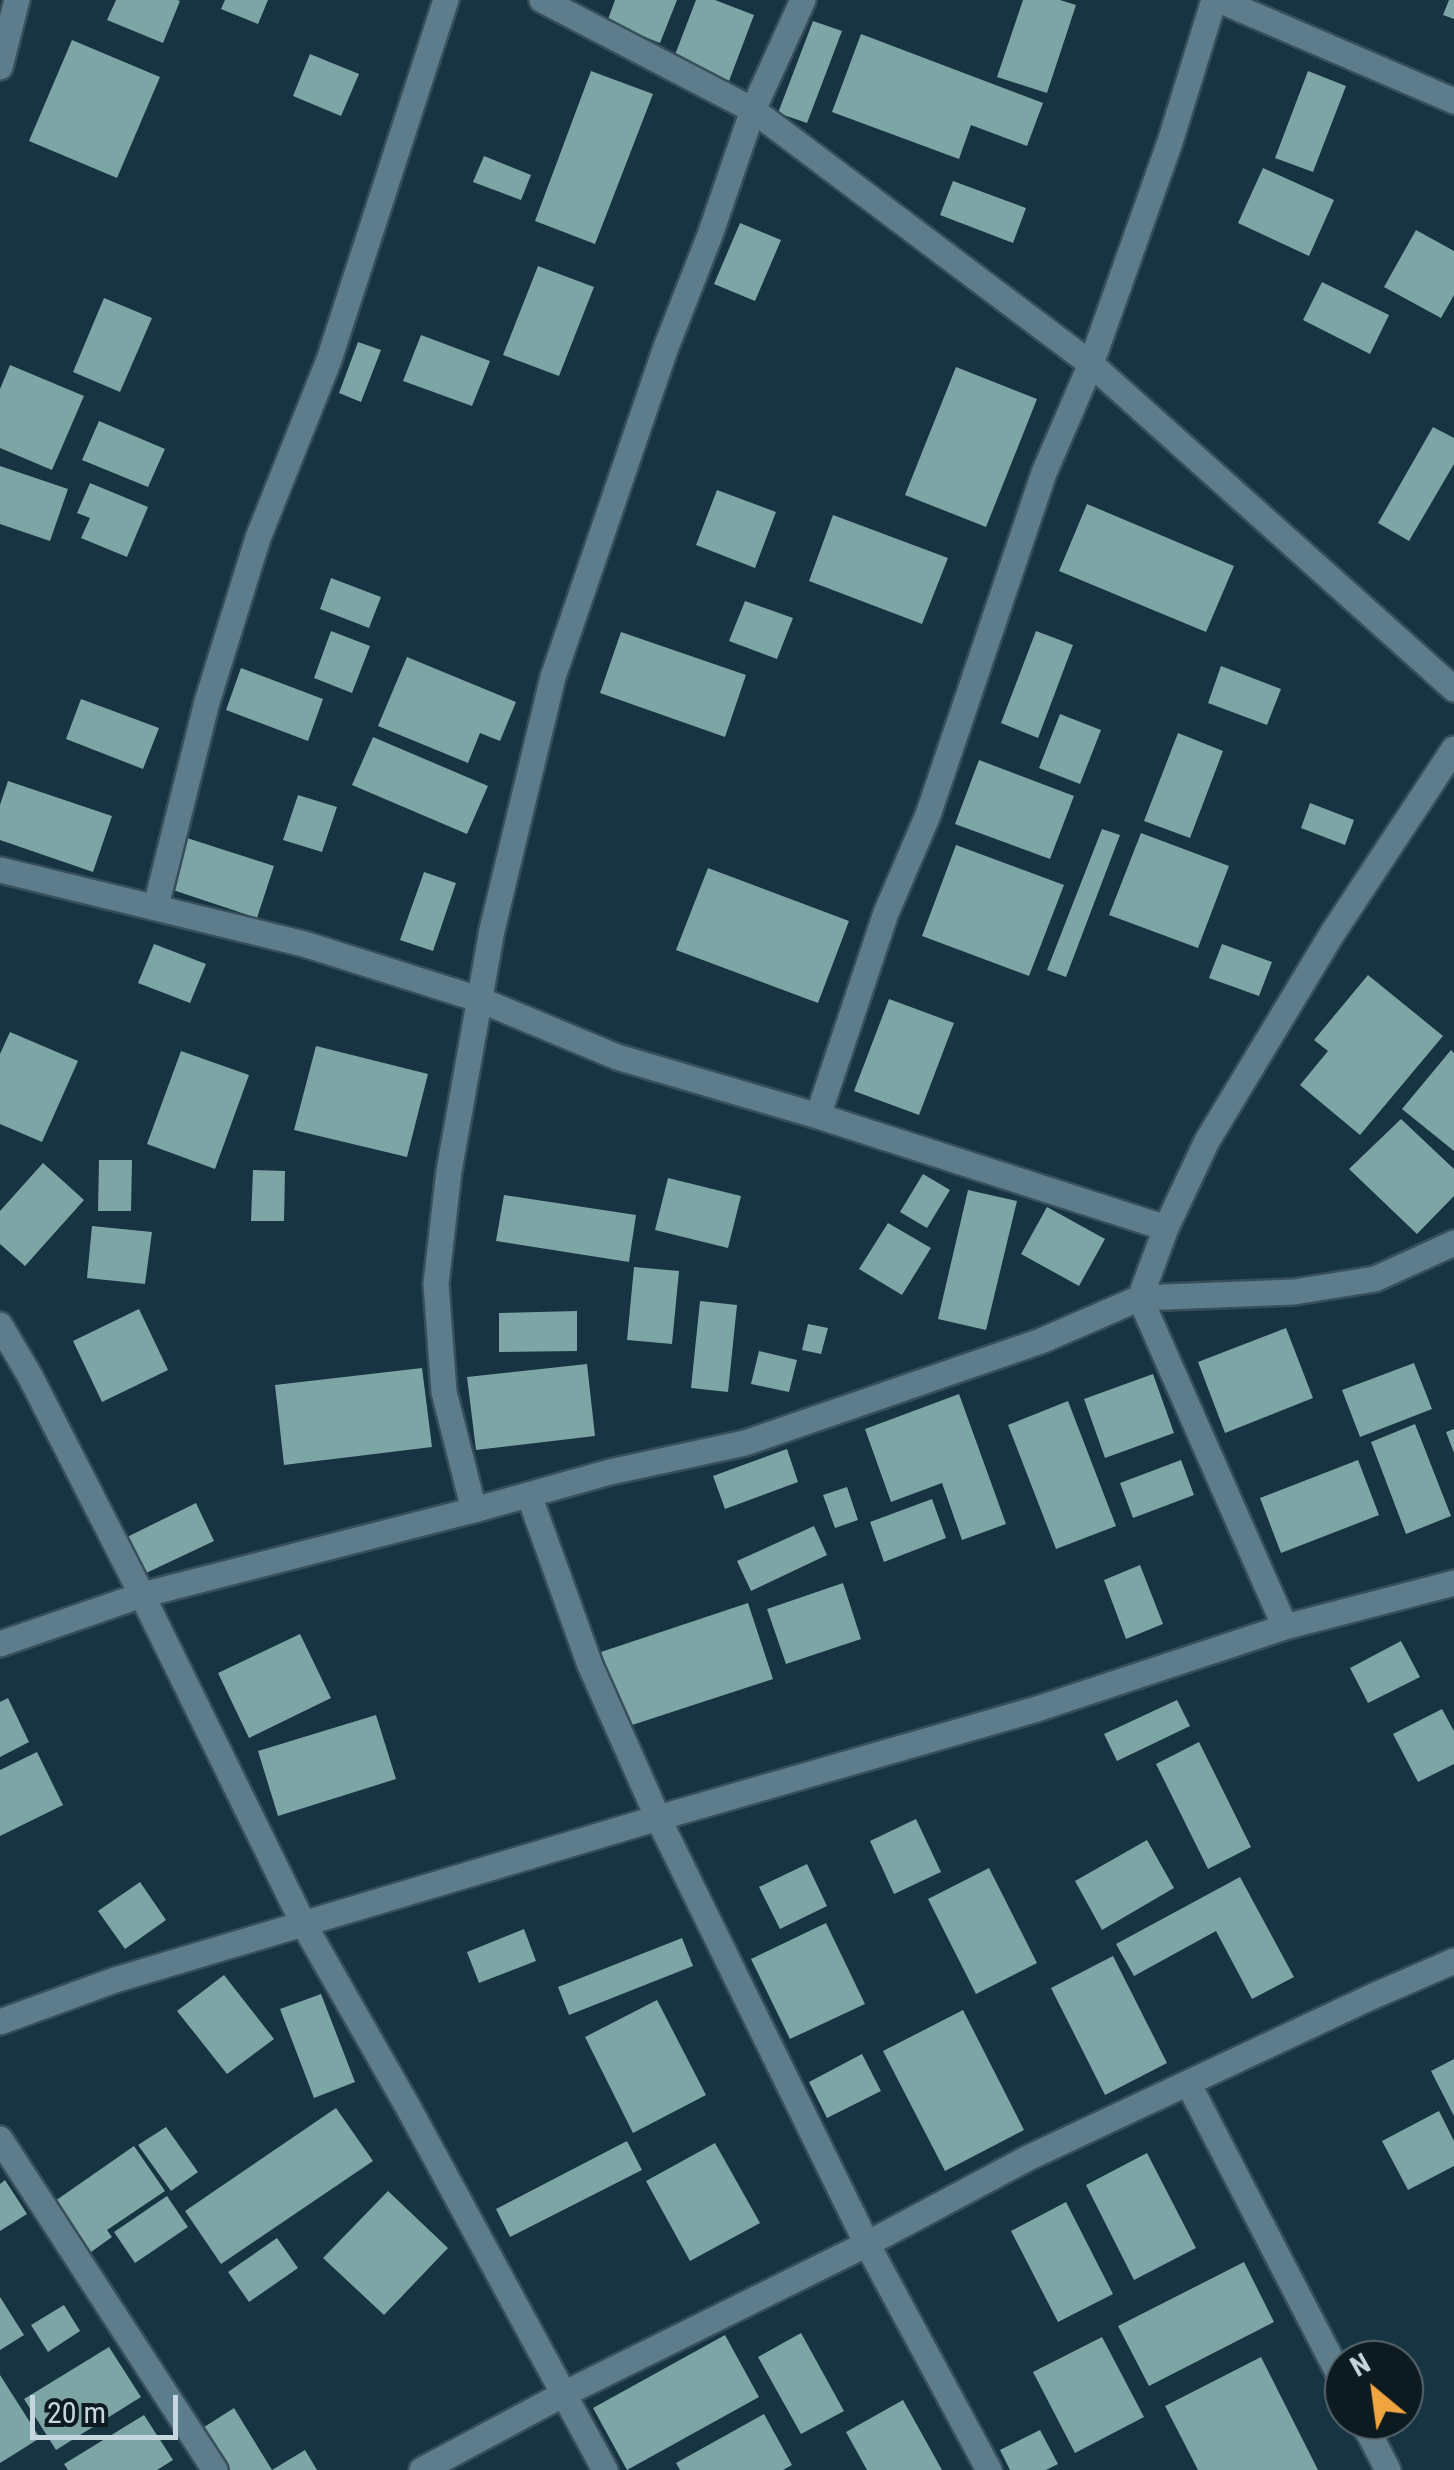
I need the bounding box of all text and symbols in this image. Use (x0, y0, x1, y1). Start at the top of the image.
north arrow (1324, 2340, 1424, 2440)
text: N (1345, 2346, 1376, 2384)
scale bar (35, 2375, 182, 2437)
text: 20 m (47, 2395, 106, 2430)

